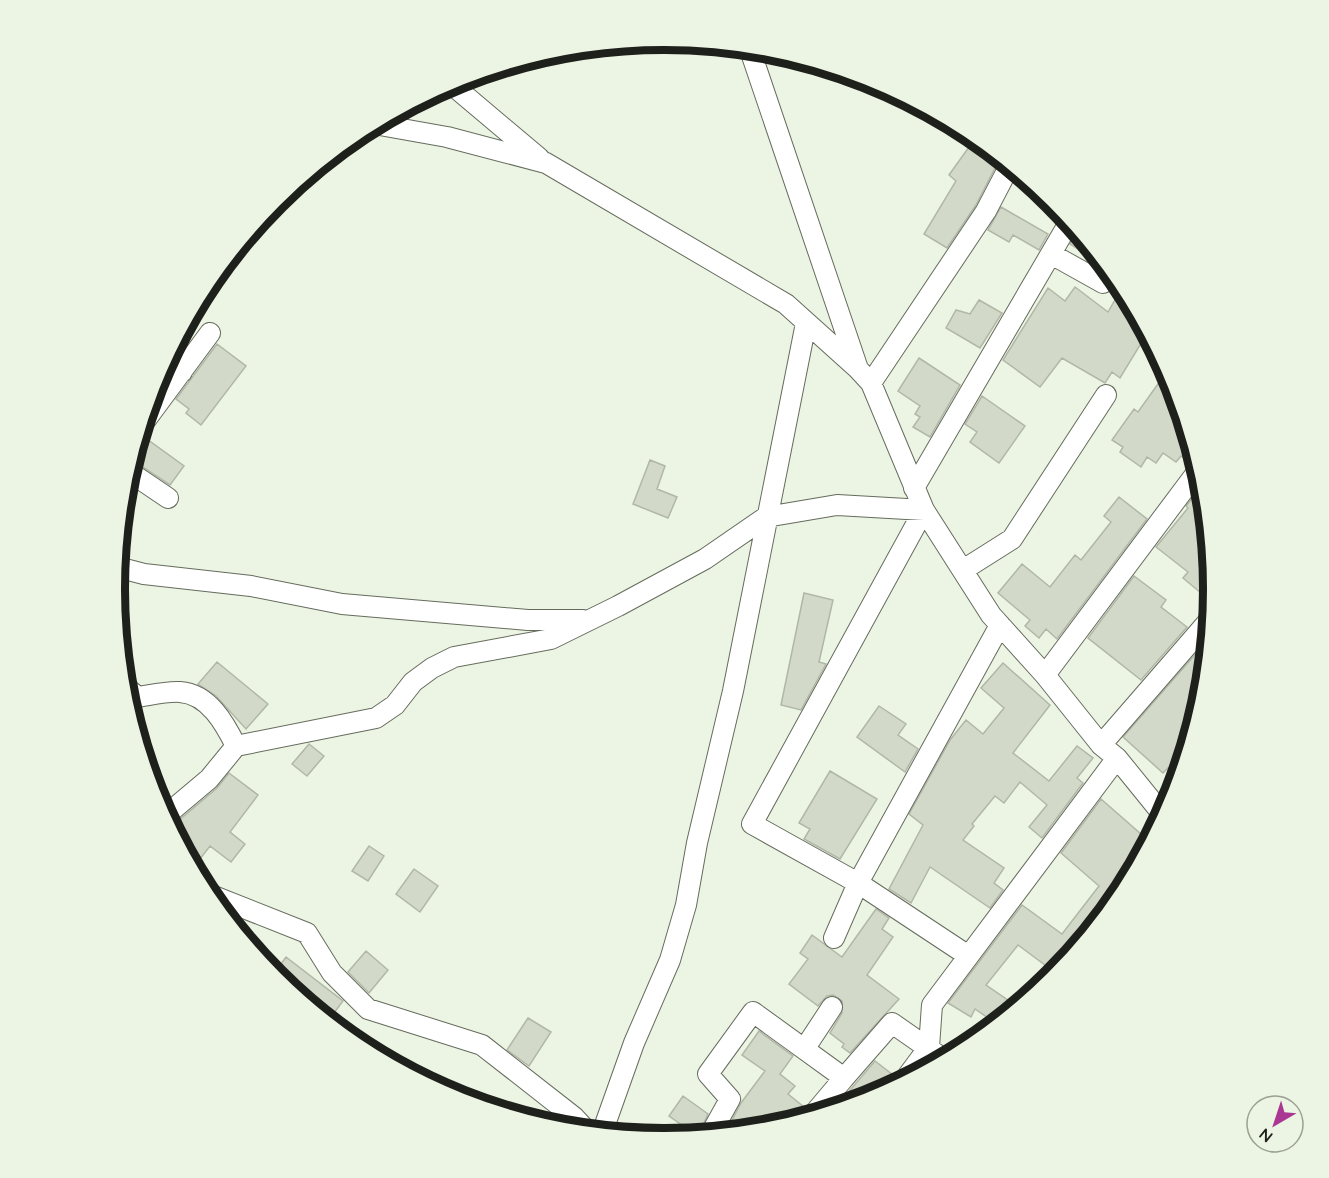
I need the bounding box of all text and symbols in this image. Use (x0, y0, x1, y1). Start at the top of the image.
north arrow (1245, 1094, 1305, 1154)
text: N (1255, 1124, 1276, 1147)

